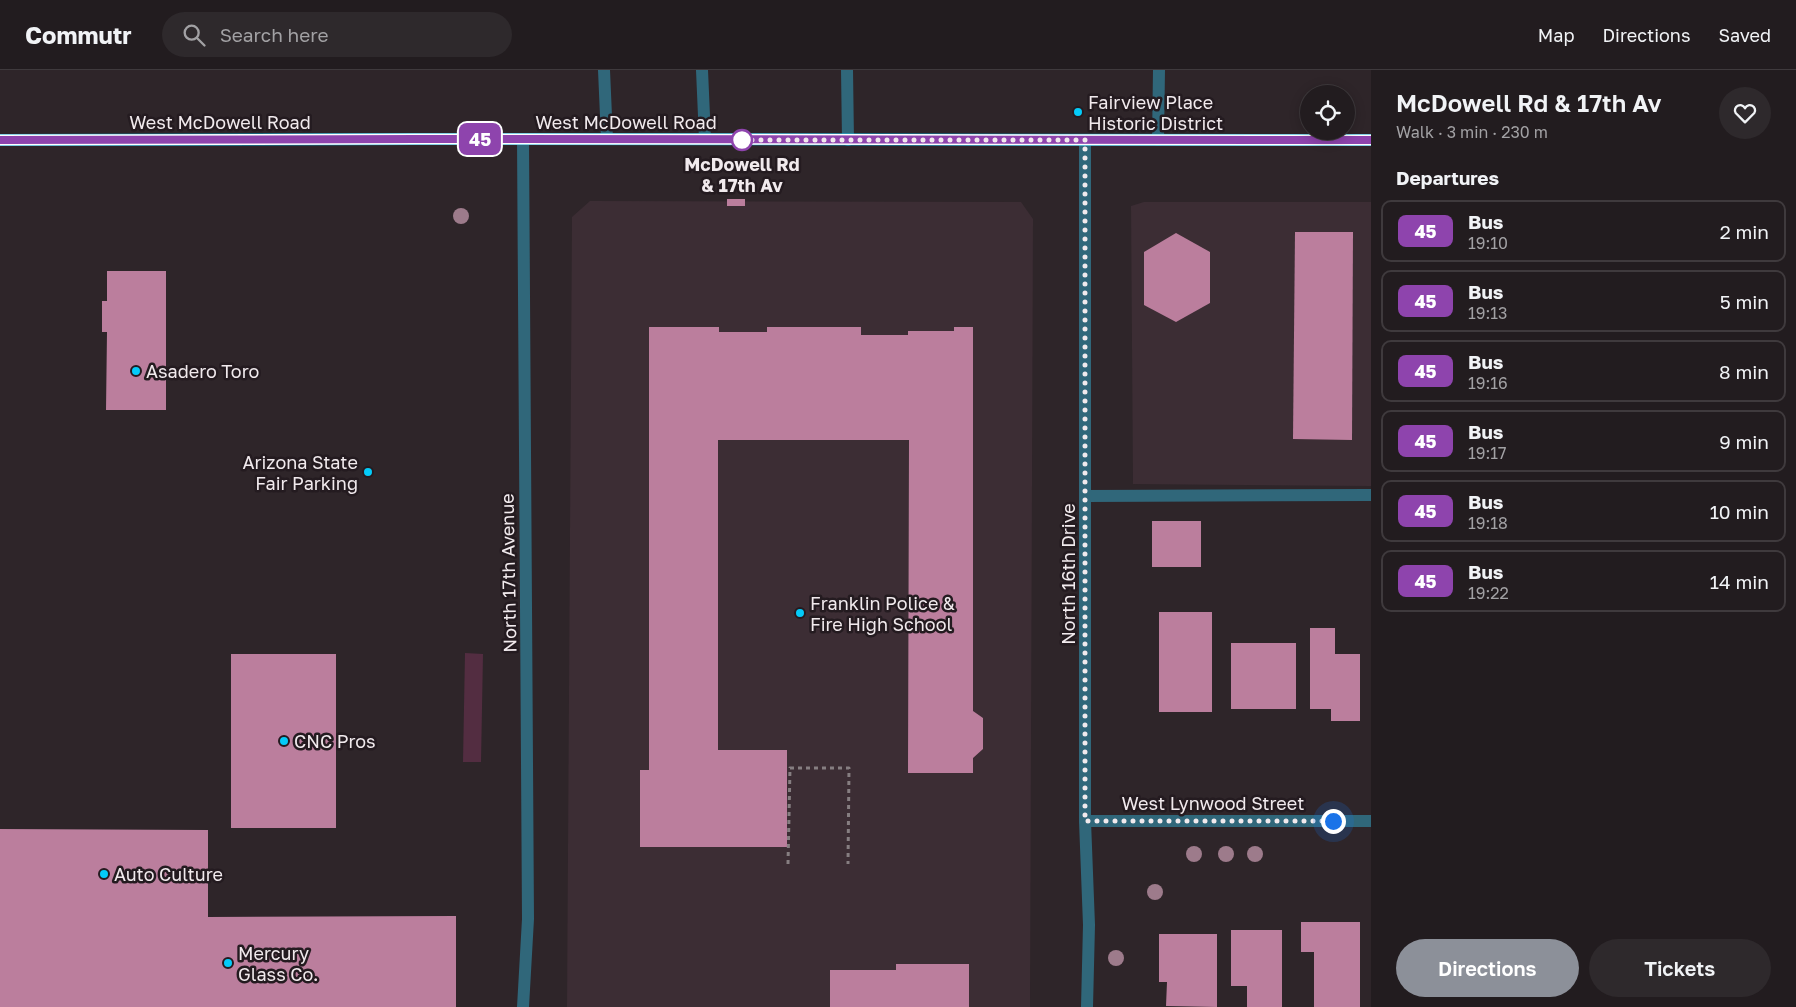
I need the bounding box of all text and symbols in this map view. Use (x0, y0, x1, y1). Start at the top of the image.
search box (162, 12, 512, 57)
text: Commutr (25, 20, 132, 49)
icon: search (180, 21, 208, 49)
text: Search here (220, 23, 329, 46)
text: Map (1538, 24, 1574, 46)
text: Directions (1602, 24, 1690, 46)
text: Saved (1718, 24, 1771, 46)
map controls (1300, 85, 1355, 140)
button: locate (1300, 85, 1355, 140)
button: heart (1719, 87, 1771, 139)
text: McDowell Rd & 17th Av (1396, 88, 1661, 117)
place label: Fairview Place Historic District (1088, 91, 1223, 134)
marker: Fairview Place Historic District (1072, 106, 1084, 118)
street label: West McDowell Road (129, 111, 311, 133)
street label: West McDowell Road (535, 111, 717, 133)
text: Walk · 3 min · 230 m (1396, 122, 1548, 142)
line badge: 45 (458, 123, 502, 155)
text: 45 (469, 128, 491, 150)
marker: McDowell Rd & 17th Av (731, 129, 753, 151)
place label: McDowell Rd & 17th Av (684, 153, 800, 196)
text: Departures (1396, 166, 1499, 189)
text: Bus (1468, 210, 1503, 233)
text: 45 (1414, 220, 1437, 242)
text: 2 min (1720, 220, 1769, 243)
text: 19:10 (1468, 233, 1508, 253)
text: Bus (1468, 280, 1503, 303)
text: 45 (1414, 290, 1437, 312)
text: 5 min (1720, 290, 1769, 313)
text: 19:13 (1468, 303, 1507, 323)
text: Bus (1468, 350, 1503, 373)
place label: Asadero Toro (146, 360, 259, 382)
text: 45 (1414, 360, 1437, 382)
text: 8 min (1719, 360, 1769, 383)
marker: Asadero Toro (130, 365, 142, 377)
text: 19:16 (1468, 373, 1508, 393)
text: Bus (1468, 420, 1503, 443)
text: 45 (1414, 430, 1437, 452)
text: 9 min (1719, 430, 1769, 453)
text: 19:17 (1468, 443, 1506, 463)
place label: Arizona State Fair Parking (242, 451, 358, 494)
marker: Arizona State Fair Parking (362, 466, 374, 478)
text: Bus (1468, 490, 1503, 513)
street label: North 17th Avenue (496, 493, 520, 653)
text: 45 (1414, 500, 1437, 522)
text: 10 min (1710, 500, 1769, 523)
street label: North 16th Drive (1057, 503, 1079, 645)
text: 19:18 (1468, 513, 1508, 533)
text: Bus (1468, 560, 1503, 583)
text: 45 (1414, 570, 1437, 592)
text: 14 min (1710, 570, 1769, 593)
text: 19:22 (1468, 583, 1509, 603)
place label: Franklin Police & Fire High School (810, 592, 955, 635)
marker: Franklin Police & Fire High School (794, 607, 806, 619)
place label: CNC Pros (294, 730, 376, 752)
marker: CNC Pros (278, 735, 290, 747)
street label: West Lynwood Street (1122, 792, 1304, 814)
your location (1321, 809, 1346, 834)
place label: Auto Culture (114, 863, 223, 885)
marker: Auto Culture (98, 868, 110, 880)
button: Directions (1396, 939, 1579, 997)
button: Tickets (1589, 939, 1771, 997)
place label: Mercury Glass Co. (238, 942, 318, 985)
marker: Mercury Glass Co. (222, 957, 234, 969)

